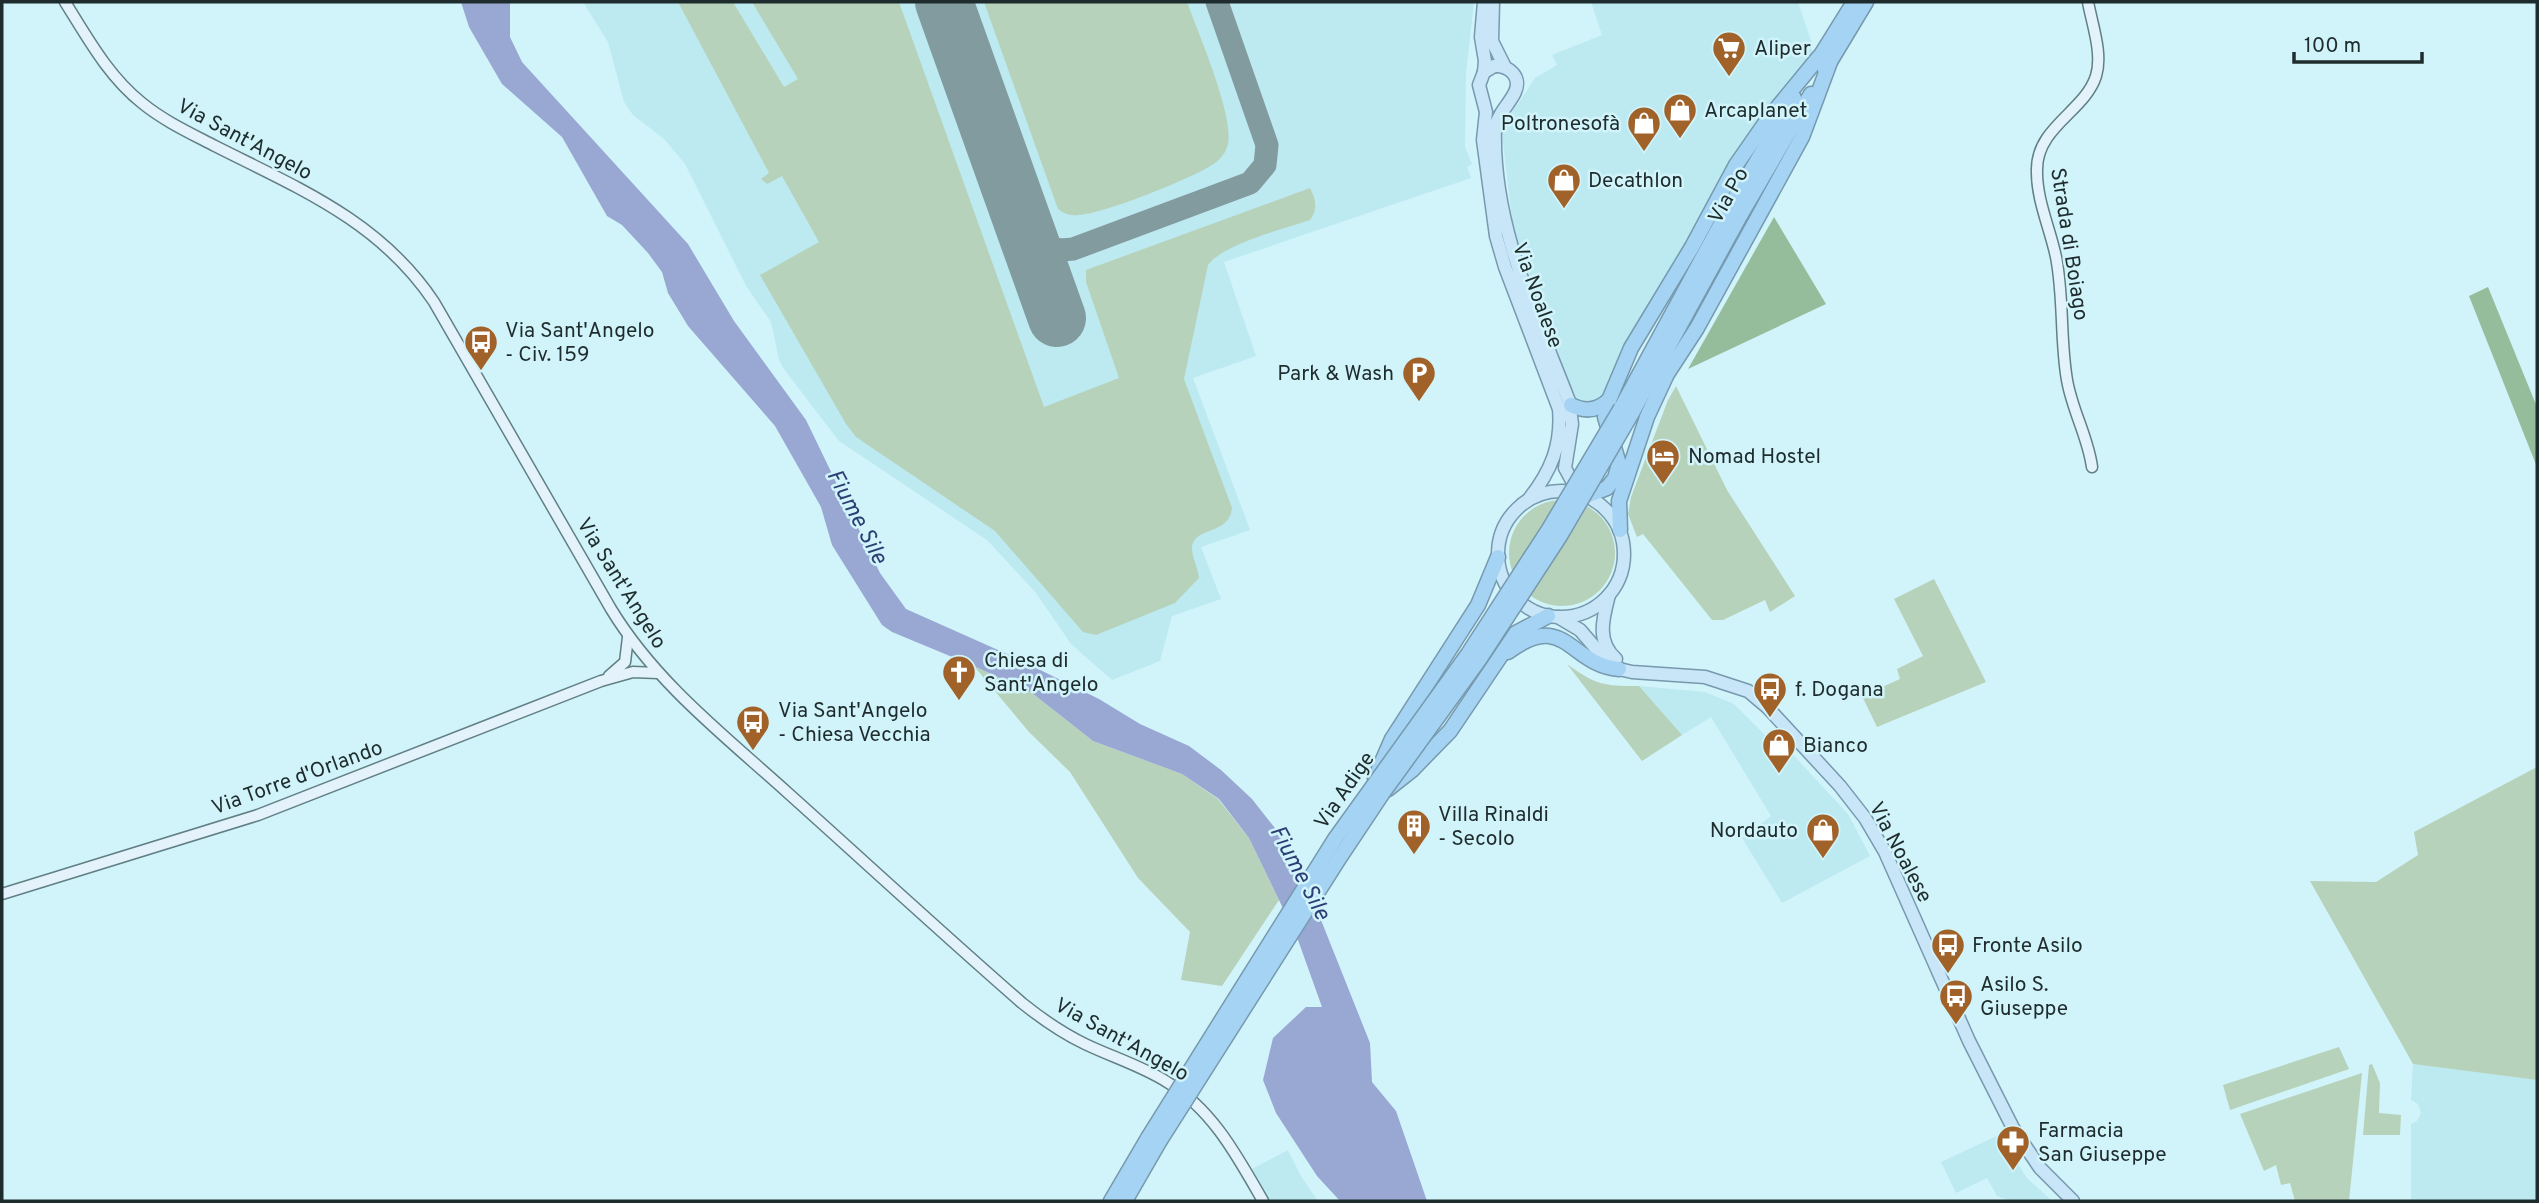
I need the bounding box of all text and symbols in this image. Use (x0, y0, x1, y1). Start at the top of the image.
scale bar (2294, 21, 2422, 65)
supermarket icon: Aliper (1710, 29, 1748, 78)
text: 100 m (2304, 33, 2361, 60)
place label: Aliper (1754, 36, 1811, 63)
shop icon: Arcaplanet (1661, 91, 1699, 140)
street label: Via Sant'Angelo (172, 93, 317, 187)
place label: Arcaplanet (1704, 98, 1807, 125)
shop icon: Poltronesofà (1625, 104, 1663, 153)
place label: Poltronesofà (1501, 111, 1620, 138)
shop icon: Decathlon (1545, 161, 1583, 210)
street label: Via Po (1703, 163, 1756, 229)
street label: Strada di Boiago (2043, 166, 2094, 323)
place label: Decathlon (1588, 168, 1683, 195)
street label: Via Noalese (1505, 239, 1568, 352)
place label: Via Sant'Angelo - Civ. 159 (505, 318, 654, 369)
bus stop icon: Via Sant'Angelo - Civ. 159 (462, 323, 500, 372)
parking icon: Park & Wash (1400, 354, 1438, 403)
place label: Park & Wash (1277, 361, 1394, 388)
hotel icon: Nomad Hostel (1644, 437, 1682, 486)
place label: Nomad Hostel (1688, 444, 1821, 471)
water label: Fiume Sile (819, 465, 893, 571)
street label: Via Sant'Angelo (570, 513, 672, 654)
place label: Chiesa di Sant'Angelo (984, 648, 1098, 699)
church icon: Chiesa di Sant'Angelo (940, 653, 978, 702)
bus stop icon: f. Dogana (1751, 670, 1789, 719)
place label: f. Dogana (1795, 677, 1884, 704)
place label: Via Sant'Angelo - Chiesa Vecchia (778, 698, 931, 749)
bus stop icon: Via Sant'Angelo - Chiesa Vecchia (734, 703, 772, 752)
shop icon: Bianco (1760, 726, 1798, 775)
place label: Bianco (1803, 733, 1868, 760)
street label: Via Torre d'Orlando (208, 735, 387, 822)
street label: Via Adige (1309, 747, 1382, 835)
street label: Via Noalese (1862, 798, 1938, 908)
place label: Villa Rinaldi - Secolo (1438, 802, 1549, 853)
building icon: Villa Rinaldi - Secolo (1395, 807, 1433, 856)
shop icon: Nordauto (1804, 811, 1842, 860)
place label: Nordauto (1710, 818, 1798, 845)
water label: Fiume Sile (1262, 821, 1336, 927)
bus stop icon: Fronte Asilo (1929, 926, 1967, 975)
place label: Fronte Asilo (1972, 933, 2083, 960)
place label: Asilo S. Giuseppe (1980, 972, 2068, 1023)
bus stop icon: Asilo S. Giuseppe (1937, 977, 1975, 1026)
street label: Via Sant'Angelo (1049, 992, 1193, 1088)
place label: Farmacia San Giuseppe (2038, 1118, 2167, 1169)
pharmacy icon: Farmacia San Giuseppe (1994, 1123, 2032, 1172)

